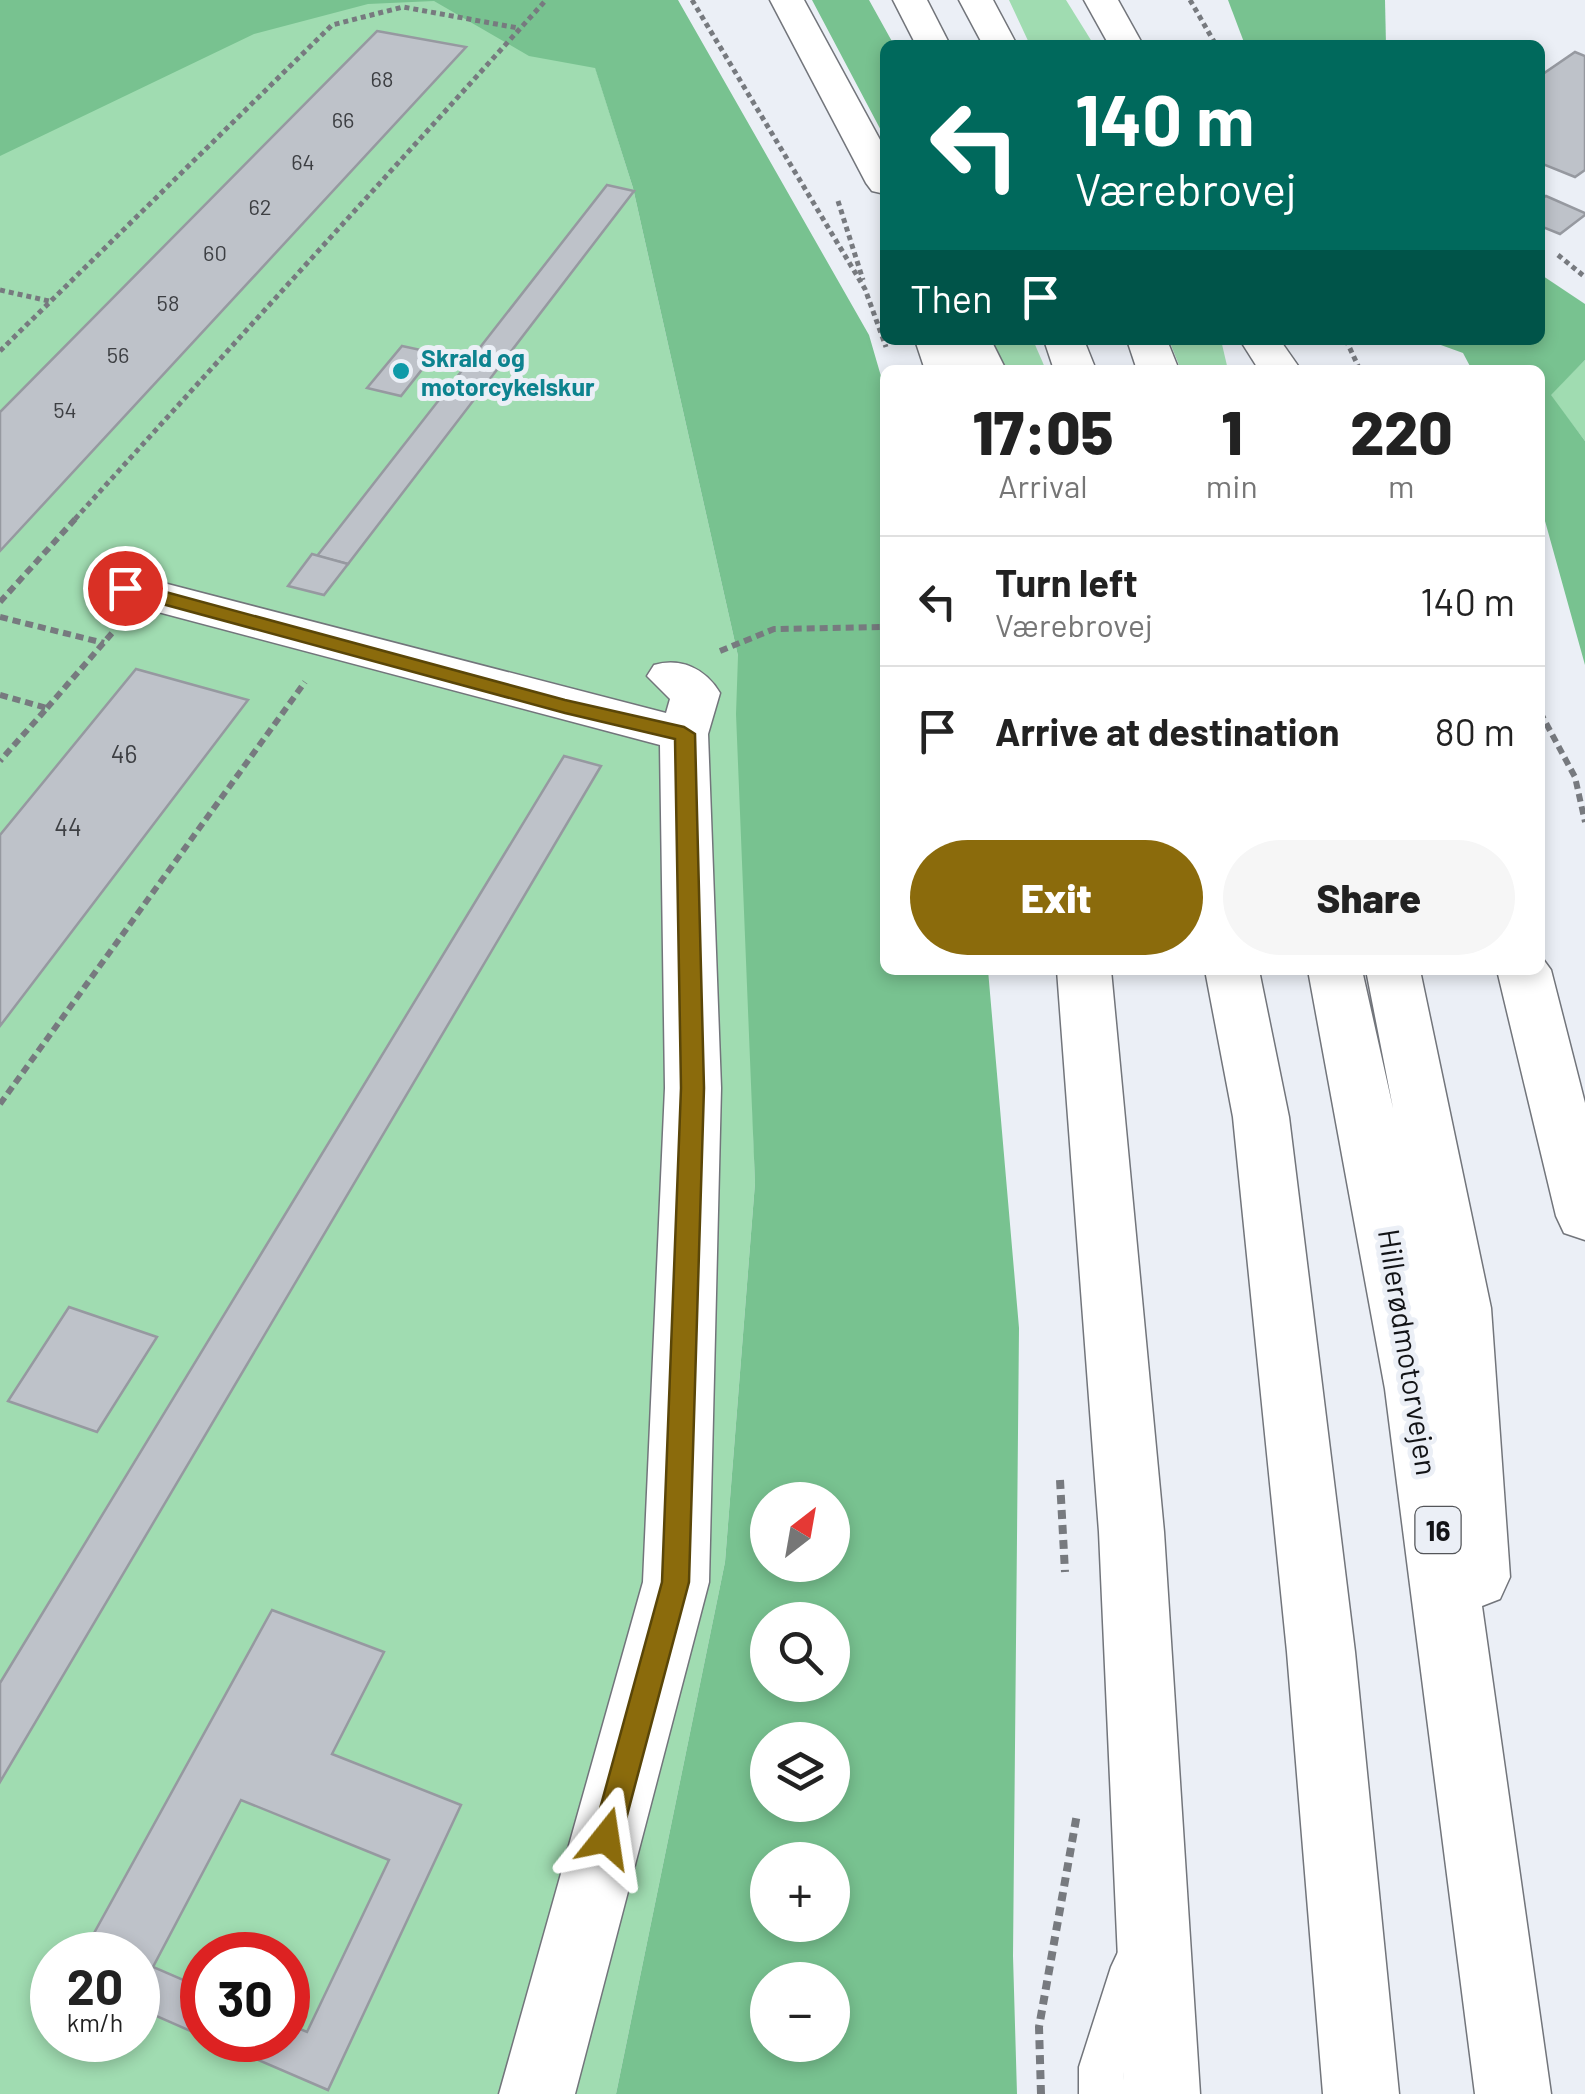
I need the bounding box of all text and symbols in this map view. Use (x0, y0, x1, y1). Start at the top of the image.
house number: 68 (371, 65, 393, 91)
text: 140 m (1075, 76, 1254, 160)
icon: left (910, 80, 1040, 210)
house number: 66 (332, 106, 354, 132)
house number: 64 (291, 148, 315, 174)
text: Værebrovej (1075, 161, 1297, 215)
house number: 62 (248, 193, 272, 219)
house number: 60 (203, 239, 227, 265)
icon: arrive (1013, 270, 1068, 325)
text: Then (910, 275, 993, 321)
house number: 58 (157, 289, 179, 315)
house number: 56 (107, 341, 129, 367)
place label: Skrald og motorcykelskur (421, 342, 595, 401)
marker: Skrald og motorcykelskur (390, 360, 412, 382)
text: 17:05 (972, 395, 1113, 467)
text: 1 (1221, 395, 1242, 467)
text: 220 (1350, 395, 1453, 467)
house number: 54 (53, 396, 77, 422)
text: Arrival (998, 466, 1088, 504)
text: min (1206, 466, 1258, 504)
text: m (1388, 466, 1415, 504)
pin (83, 546, 168, 631)
text: Turn left (995, 559, 1138, 605)
icon: arrive (98, 561, 153, 616)
icon: left (910, 574, 965, 629)
text: 140 m (1420, 578, 1515, 624)
text: Værebrovej (995, 605, 1153, 643)
icon: arrive (910, 704, 965, 759)
text: Arrive at destination (995, 708, 1340, 754)
text: 80 m (1435, 708, 1515, 754)
house number: 46 (111, 738, 137, 768)
house number: 44 (54, 811, 82, 841)
button: Exit (910, 840, 1203, 955)
button: Share (1223, 840, 1515, 955)
street label: Hillerødmotorvejen (1372, 1226, 1446, 1478)
north arrow (750, 1482, 850, 1582)
map controls (750, 1482, 850, 2062)
road number: 16 (1416, 1507, 1460, 1553)
button: search (750, 1602, 850, 1702)
button: layers (750, 1722, 850, 1822)
position arrow (554, 1786, 658, 1890)
button: + (750, 1842, 850, 1942)
speed limit sign: 30 (180, 1932, 310, 2062)
text: 20 (67, 1955, 123, 2015)
button: − (750, 1962, 850, 2062)
text: km/h (67, 2007, 123, 2037)

